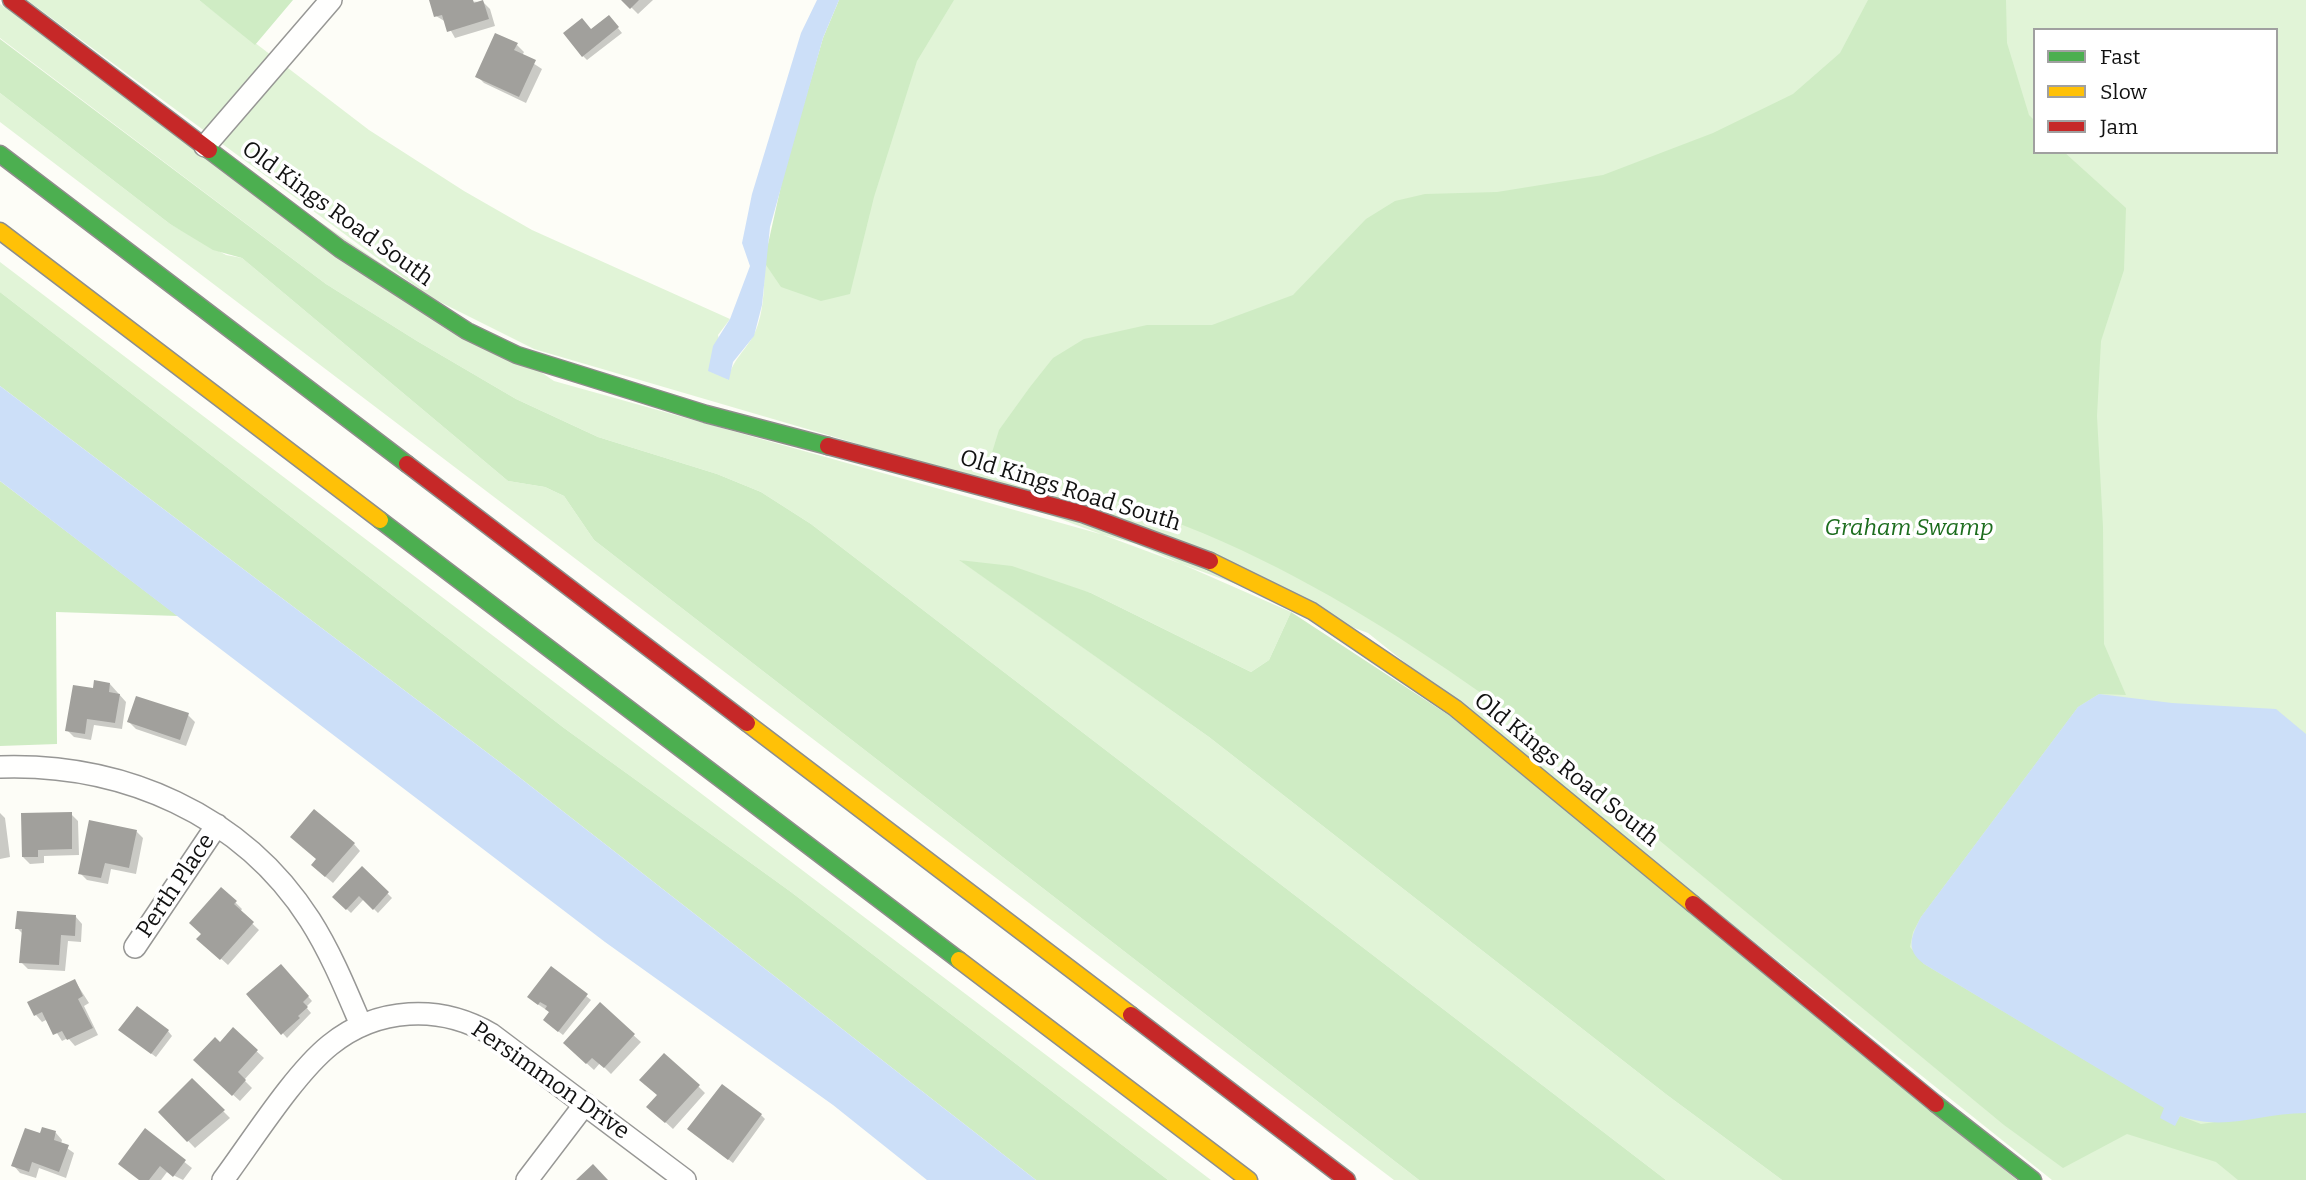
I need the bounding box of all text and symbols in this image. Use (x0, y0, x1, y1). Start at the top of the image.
legend (2033, 28, 2278, 154)
text: Fast (2100, 44, 2140, 70)
text: Slow (2100, 79, 2147, 105)
text: Jam (2100, 114, 2138, 140)
street label: Old Kings Road South (236, 135, 438, 293)
street label: Old Kings Road South (956, 444, 1184, 538)
park label: Graham Swamp (1825, 515, 1993, 543)
street label: Old Kings Road South (1468, 687, 1664, 853)
street label: Perth Place (131, 829, 221, 943)
street label: Persimmon Drive (466, 1016, 634, 1146)

